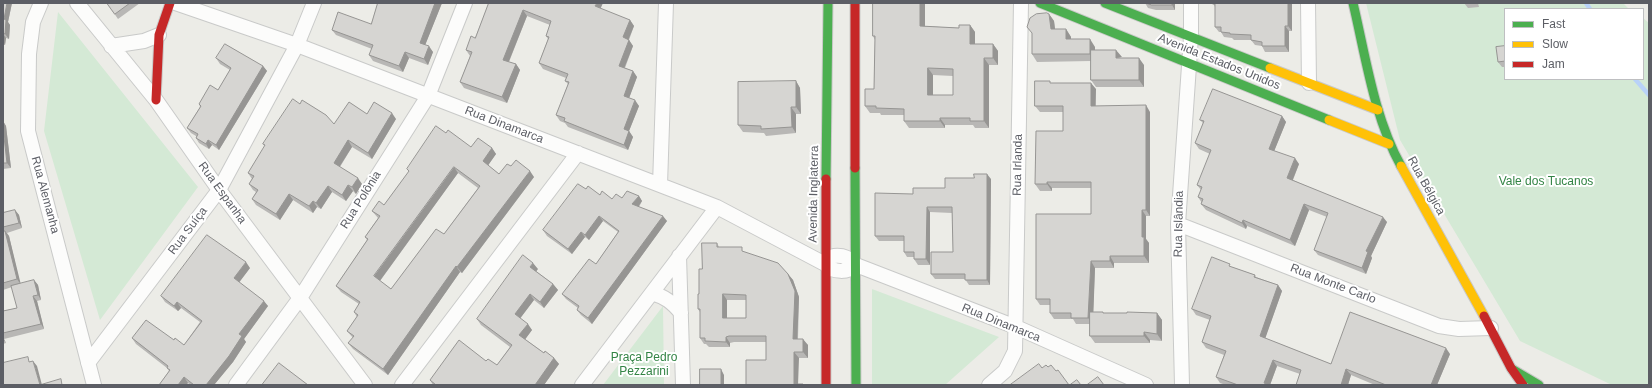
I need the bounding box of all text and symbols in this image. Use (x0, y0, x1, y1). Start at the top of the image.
legend (1504, 8, 1644, 80)
text: Fast (1542, 17, 1565, 31)
street label: Avenida Estados Unidos (1156, 31, 1282, 93)
text: Slow (1542, 37, 1568, 51)
text: Jam (1542, 57, 1565, 71)
street label: Rua Dinamarca (463, 103, 545, 147)
street label: Rua Irlanda (1010, 134, 1026, 196)
street label: Avenida Inglaterra (806, 145, 822, 243)
street label: Rua Bélgica (1404, 154, 1448, 218)
street label: Rua Alemanha (28, 155, 62, 235)
street label: Rua Espanha (195, 159, 249, 227)
street label: Rua Polônia (338, 168, 384, 232)
park label: Vale dos Tucanos (1499, 175, 1593, 189)
street label: Rua Islândia (1171, 191, 1187, 257)
street label: Rua Suíça (165, 204, 211, 258)
street label: Rua Monte Carlo (1288, 261, 1378, 307)
street label: Rua Dinamarca (960, 301, 1042, 345)
park label: Praça Pedro Pezzarini (611, 351, 677, 379)

